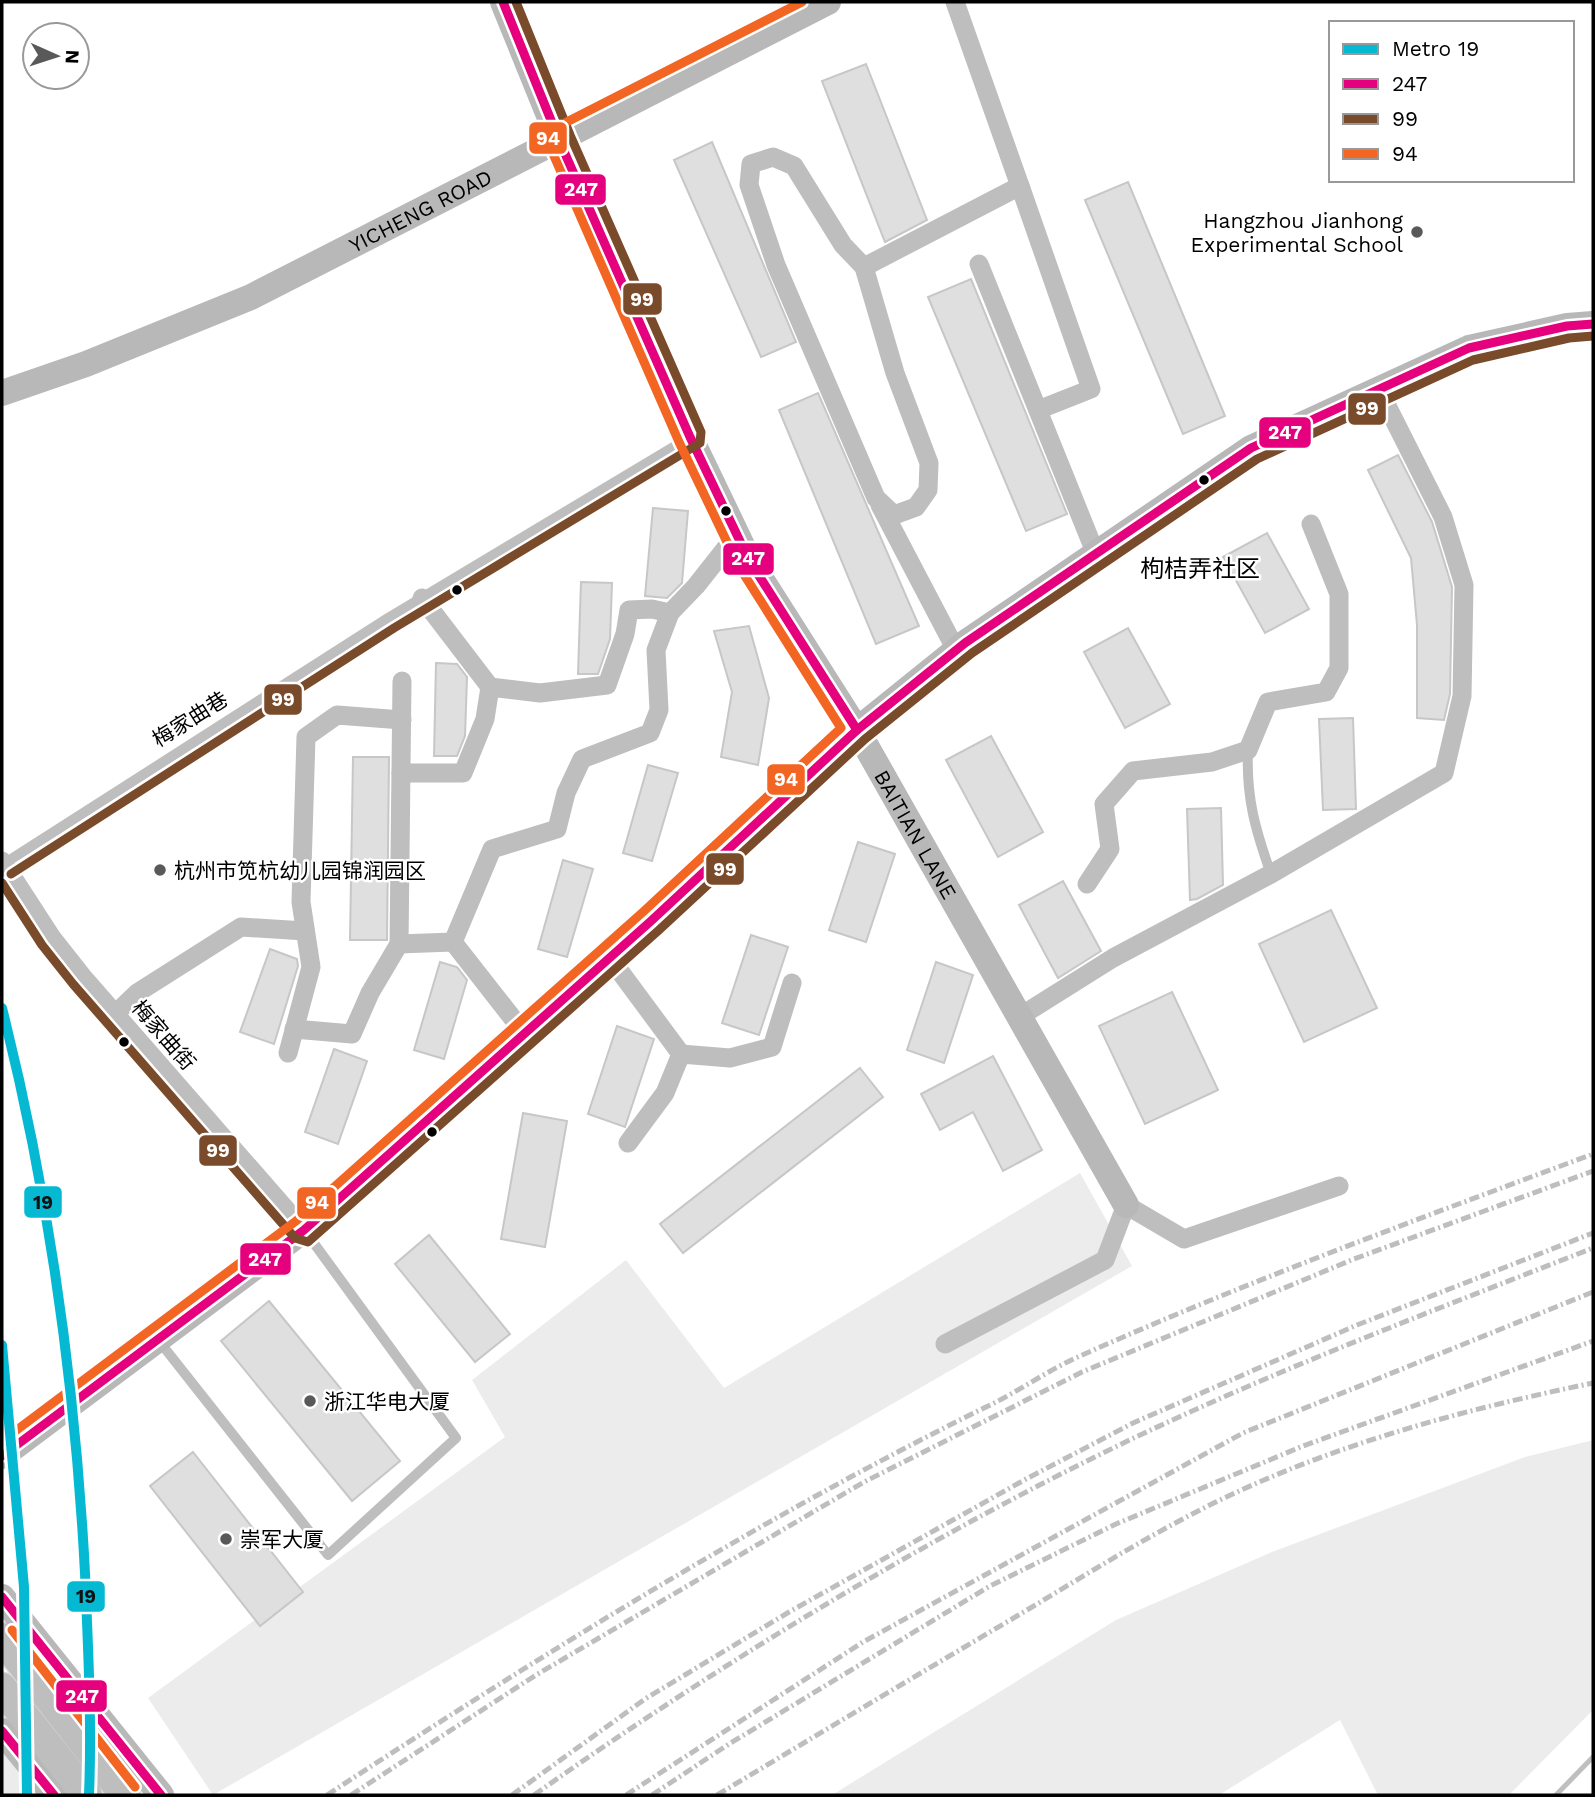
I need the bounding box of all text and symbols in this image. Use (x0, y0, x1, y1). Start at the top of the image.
north arrow (21, 21, 91, 91)
legend (1329, 21, 1574, 182)
text: Metro 19 (1392, 36, 1479, 61)
text: N (61, 49, 84, 65)
text: 247 (1392, 71, 1427, 96)
text: 99 (1392, 106, 1418, 131)
line badge: 94 (528, 121, 568, 155)
text: 94 (536, 127, 560, 150)
text: 94 (1392, 141, 1418, 166)
street label: YICHENG ROAD (345, 164, 496, 257)
line badge: 247 (554, 173, 607, 206)
text: 247 (564, 178, 598, 201)
place label: Hangzhou Jianhong Experimental School (1191, 208, 1404, 257)
marker: Hangzhou Jianhong Experimental School (1409, 224, 1425, 240)
line badge: 99 (622, 282, 663, 316)
text: 99 (630, 288, 654, 311)
line badge: 99 (1347, 392, 1387, 426)
text: 99 (1355, 397, 1379, 420)
line badge: 247 (1258, 416, 1312, 449)
text: 247 (1268, 421, 1302, 444)
unlabelled marker (1197, 473, 1211, 487)
unlabelled marker (719, 504, 733, 518)
line badge: 247 (722, 542, 775, 576)
text: 247 (731, 547, 765, 570)
district label: 枸桔弄社区 (1140, 555, 1260, 583)
unlabelled marker (450, 583, 464, 597)
line badge: 99 (263, 683, 303, 716)
street label: 梅家曲巷 (148, 686, 232, 752)
text: 99 (271, 688, 295, 711)
line badge: 94 (766, 763, 806, 796)
street label: BAITIAN LANE (870, 765, 962, 903)
text: 94 (774, 768, 798, 791)
line badge: 99 (705, 852, 745, 886)
place label: 杭州市笕杭幼儿园锦润园区 (174, 858, 426, 883)
text: 99 (713, 858, 737, 881)
marker: 杭州市笕杭幼儿园锦润园区 (152, 862, 168, 878)
street label: 梅家曲街 (127, 995, 201, 1075)
unlabelled marker (117, 1035, 131, 1049)
unlabelled marker (425, 1125, 439, 1139)
line badge: 99 (198, 1134, 238, 1167)
text: 99 (206, 1139, 230, 1162)
line badge: 19 (23, 1185, 63, 1219)
line badge: 94 (296, 1186, 337, 1220)
text: 19 (33, 1191, 53, 1214)
text: 94 (305, 1191, 329, 1214)
line badge: 247 (239, 1242, 292, 1276)
text: 247 (248, 1248, 282, 1271)
place label: 浙江华电大厦 (324, 1389, 450, 1414)
marker: 浙江华电大厦 (302, 1393, 318, 1409)
place label: 崇军大厦 (240, 1527, 324, 1552)
marker: 崇军大厦 (218, 1531, 234, 1547)
line badge: 19 (66, 1580, 106, 1613)
text: 19 (76, 1585, 96, 1608)
line badge: 247 (55, 1679, 108, 1713)
text: 247 (65, 1685, 99, 1708)

